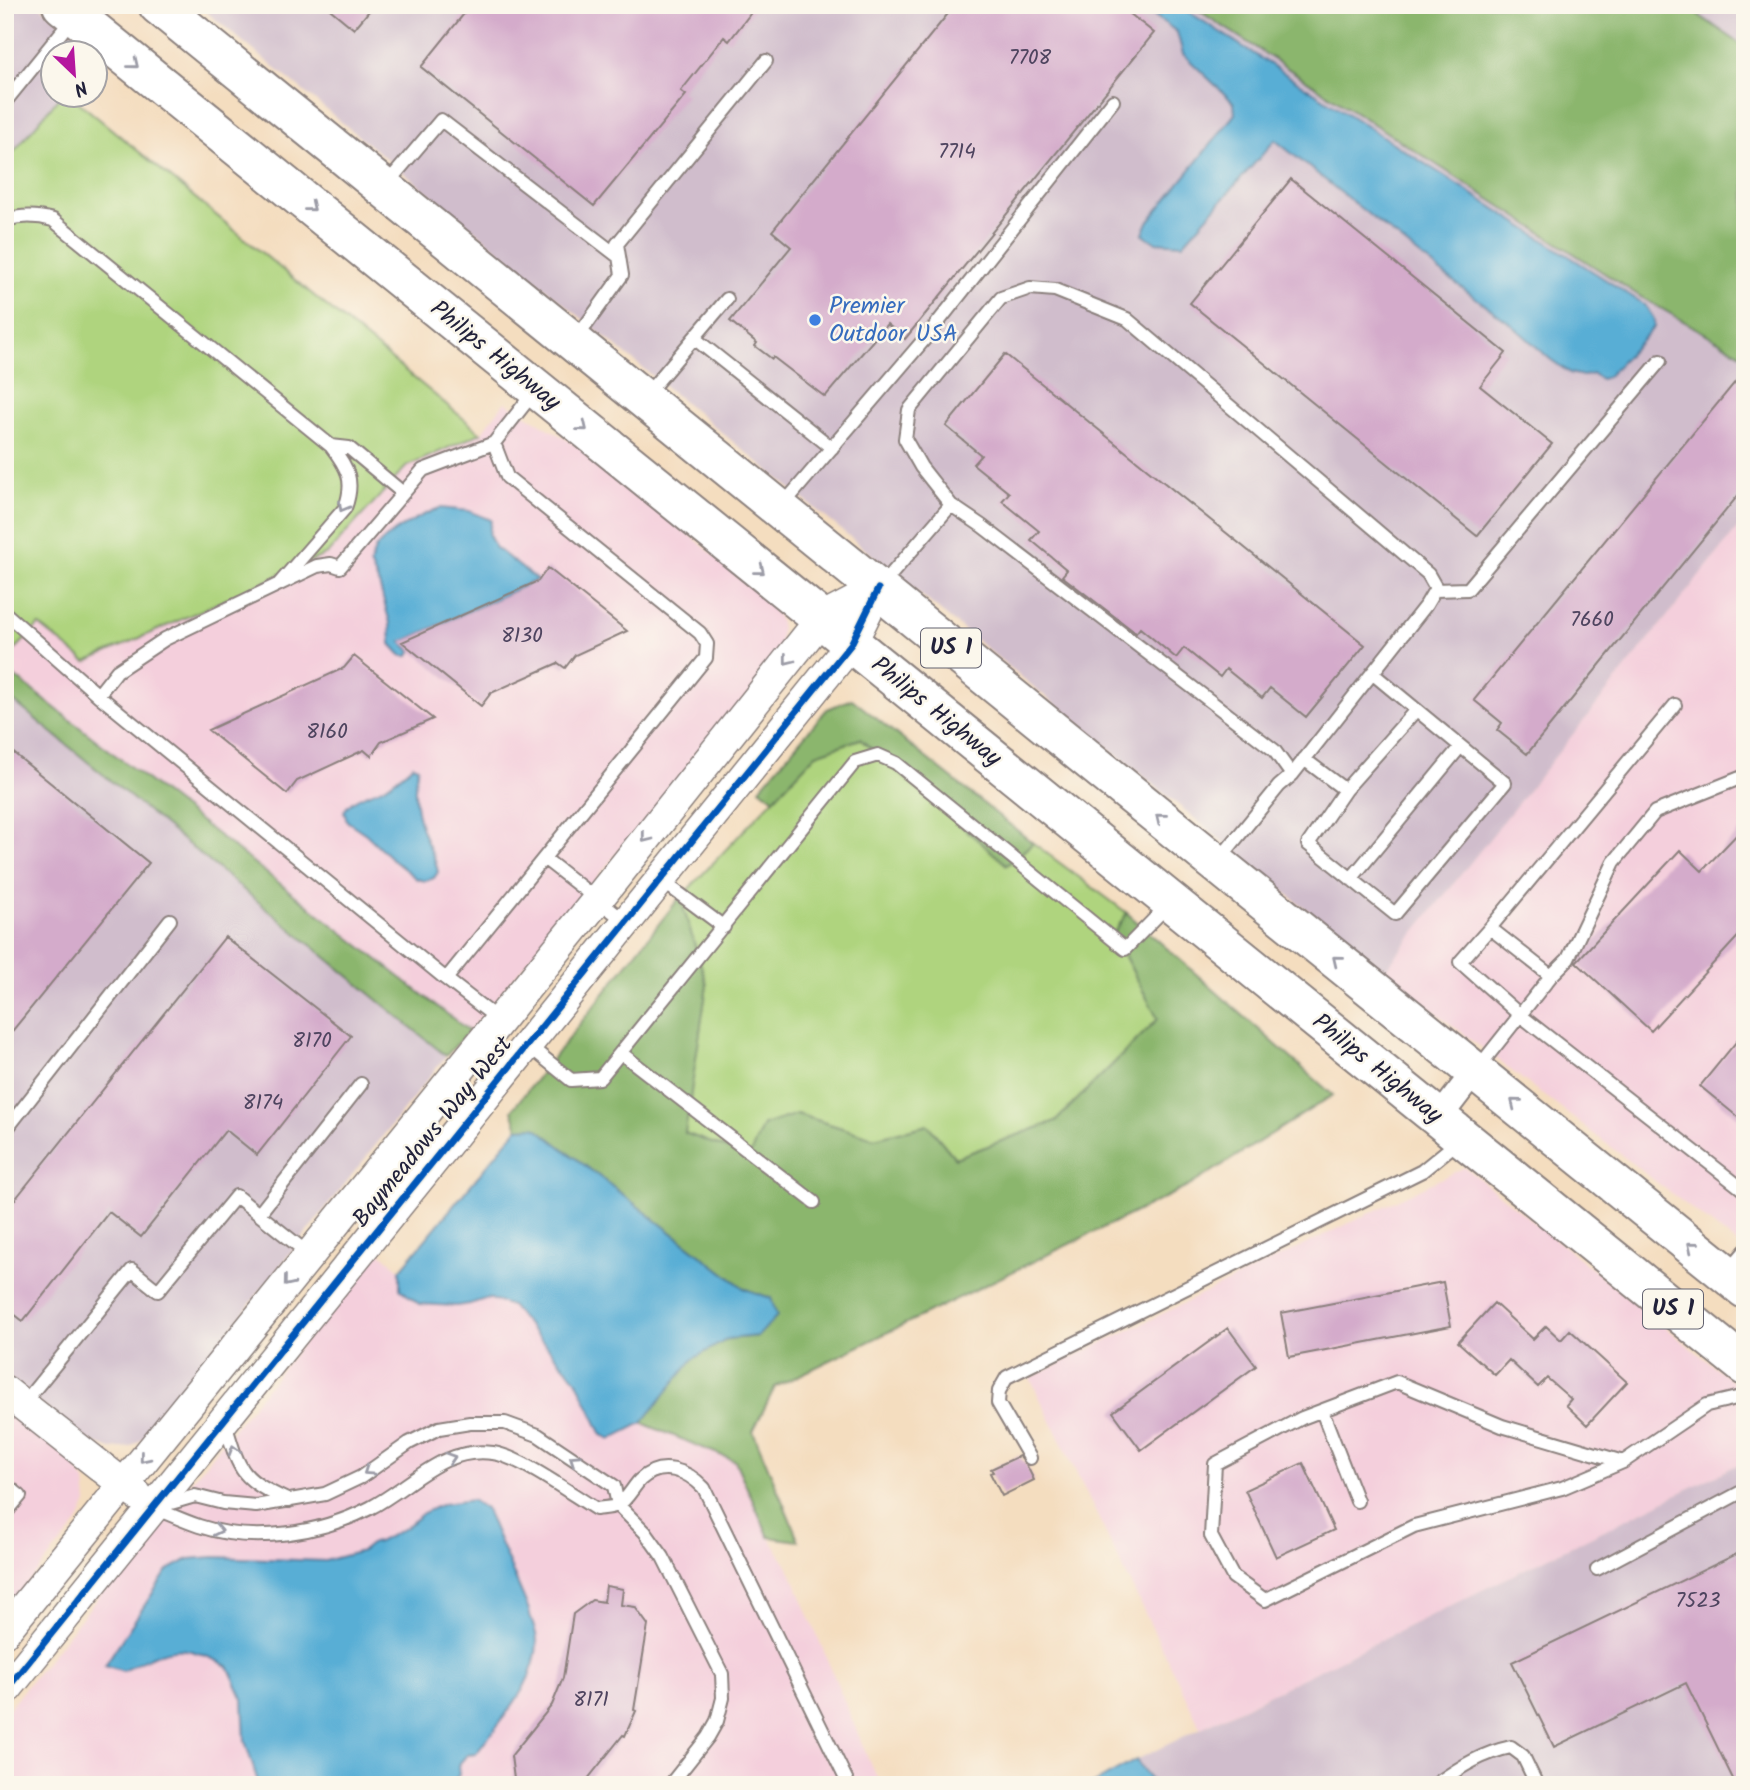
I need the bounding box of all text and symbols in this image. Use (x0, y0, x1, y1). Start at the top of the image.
north arrow (38, 38, 108, 108)
house number: 7708 (1009, 42, 1052, 75)
one-way arrow (127, 55, 139, 68)
text: N (69, 71, 92, 104)
house number: 7714 (938, 136, 976, 169)
one-way arrow (303, 199, 315, 212)
place label: Premier Outdoor USA (829, 287, 958, 354)
street label: Philips Highway (421, 291, 570, 422)
marker: Premier Outdoor USA (807, 312, 823, 328)
one-way arrow (576, 418, 588, 431)
one-way arrow (338, 499, 351, 512)
one-way arrow (753, 561, 765, 574)
house number: 7660 (1570, 604, 1614, 637)
house number: 8130 (501, 620, 543, 653)
road number: US 1 (921, 628, 981, 668)
street label: Philips Highway (862, 647, 1011, 778)
one-way arrow (784, 651, 796, 664)
house number: 8160 (306, 716, 348, 749)
one-way arrow (1155, 813, 1167, 826)
one-way arrow (642, 830, 655, 842)
one-way arrow (1333, 956, 1345, 969)
street label: Philips Highway (1303, 1004, 1452, 1135)
house number: 8170 (292, 1025, 332, 1058)
street label: Baymeadows Way West (343, 1027, 523, 1237)
house number: 8174 (243, 1087, 283, 1120)
one-way arrow (1510, 1098, 1522, 1111)
one-way arrow (1687, 1241, 1699, 1254)
one-way arrow (284, 1273, 296, 1286)
road number: US 1 (1643, 1290, 1703, 1328)
one-way arrow (227, 1444, 242, 1456)
one-way arrow (140, 1451, 153, 1463)
one-way arrow (445, 1452, 457, 1467)
one-way arrow (568, 1454, 581, 1467)
one-way arrow (363, 1463, 376, 1476)
one-way arrow (212, 1522, 224, 1537)
house number: 7523 (1675, 1585, 1721, 1618)
house number: 8171 (573, 1684, 609, 1717)

